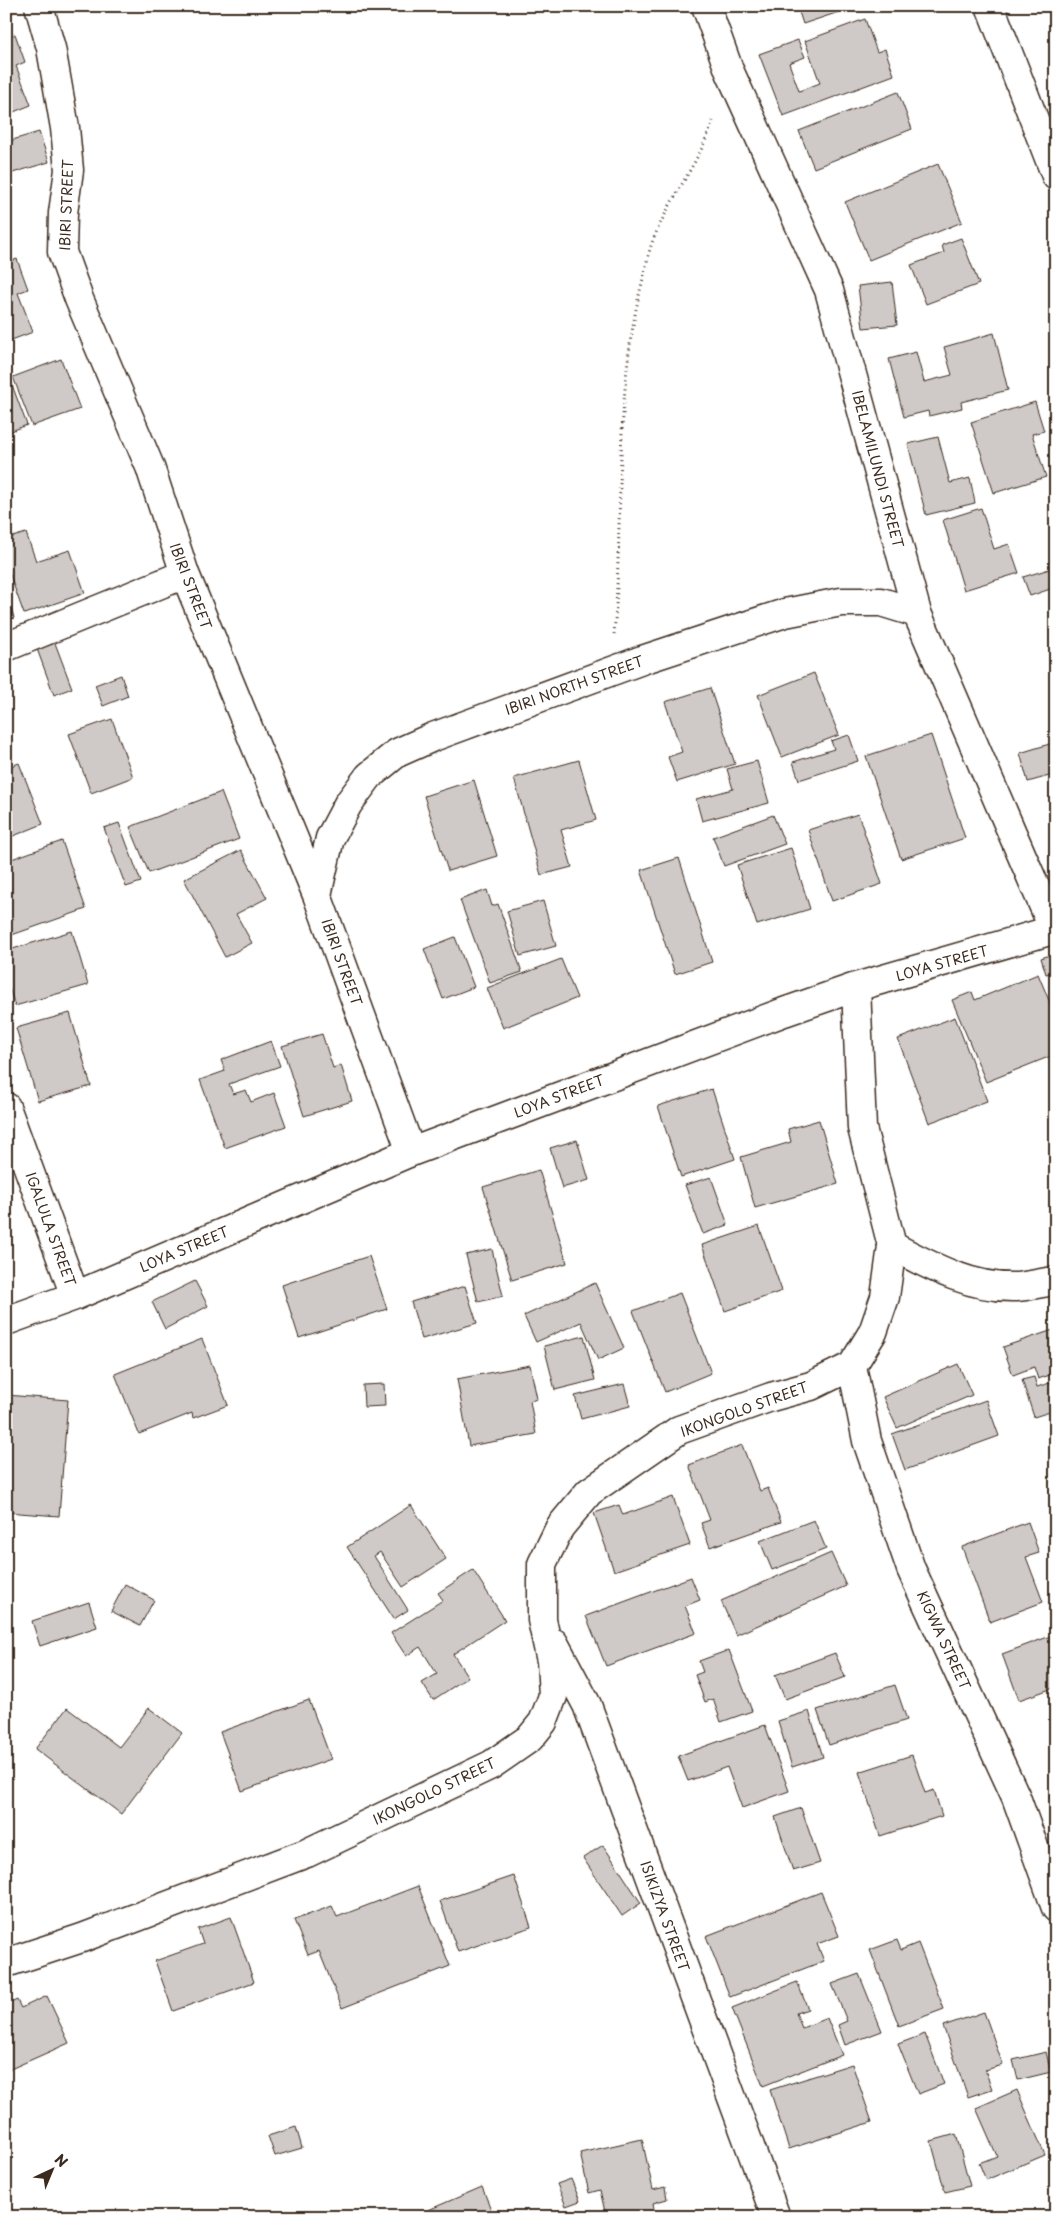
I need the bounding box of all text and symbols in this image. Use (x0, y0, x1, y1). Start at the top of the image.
street label: IBIRI STREET (54, 159, 78, 251)
street label: IBELAMILUNDI STREET (847, 388, 909, 550)
street label: IBIRI STREET (165, 540, 217, 633)
street label: IBIRI NORTH STREET (502, 650, 647, 720)
street label: IBIRI STREET (317, 916, 368, 1009)
street label: LOYA STREET (893, 940, 991, 986)
street label: LOYA STREET (511, 1069, 608, 1123)
street label: IGALULA STREET (21, 1169, 82, 1289)
street label: LOYA STREET (136, 1221, 232, 1277)
street label: IKONGOLO STREET (677, 1376, 811, 1442)
street label: KIGWA STREET (912, 1587, 976, 1693)
street label: IKONGOLO STREET (369, 1752, 499, 1830)
street label: ISIKIZYA STREET (635, 1858, 695, 1975)
north arrow (28, 2146, 78, 2196)
text: N (50, 2149, 73, 2172)

